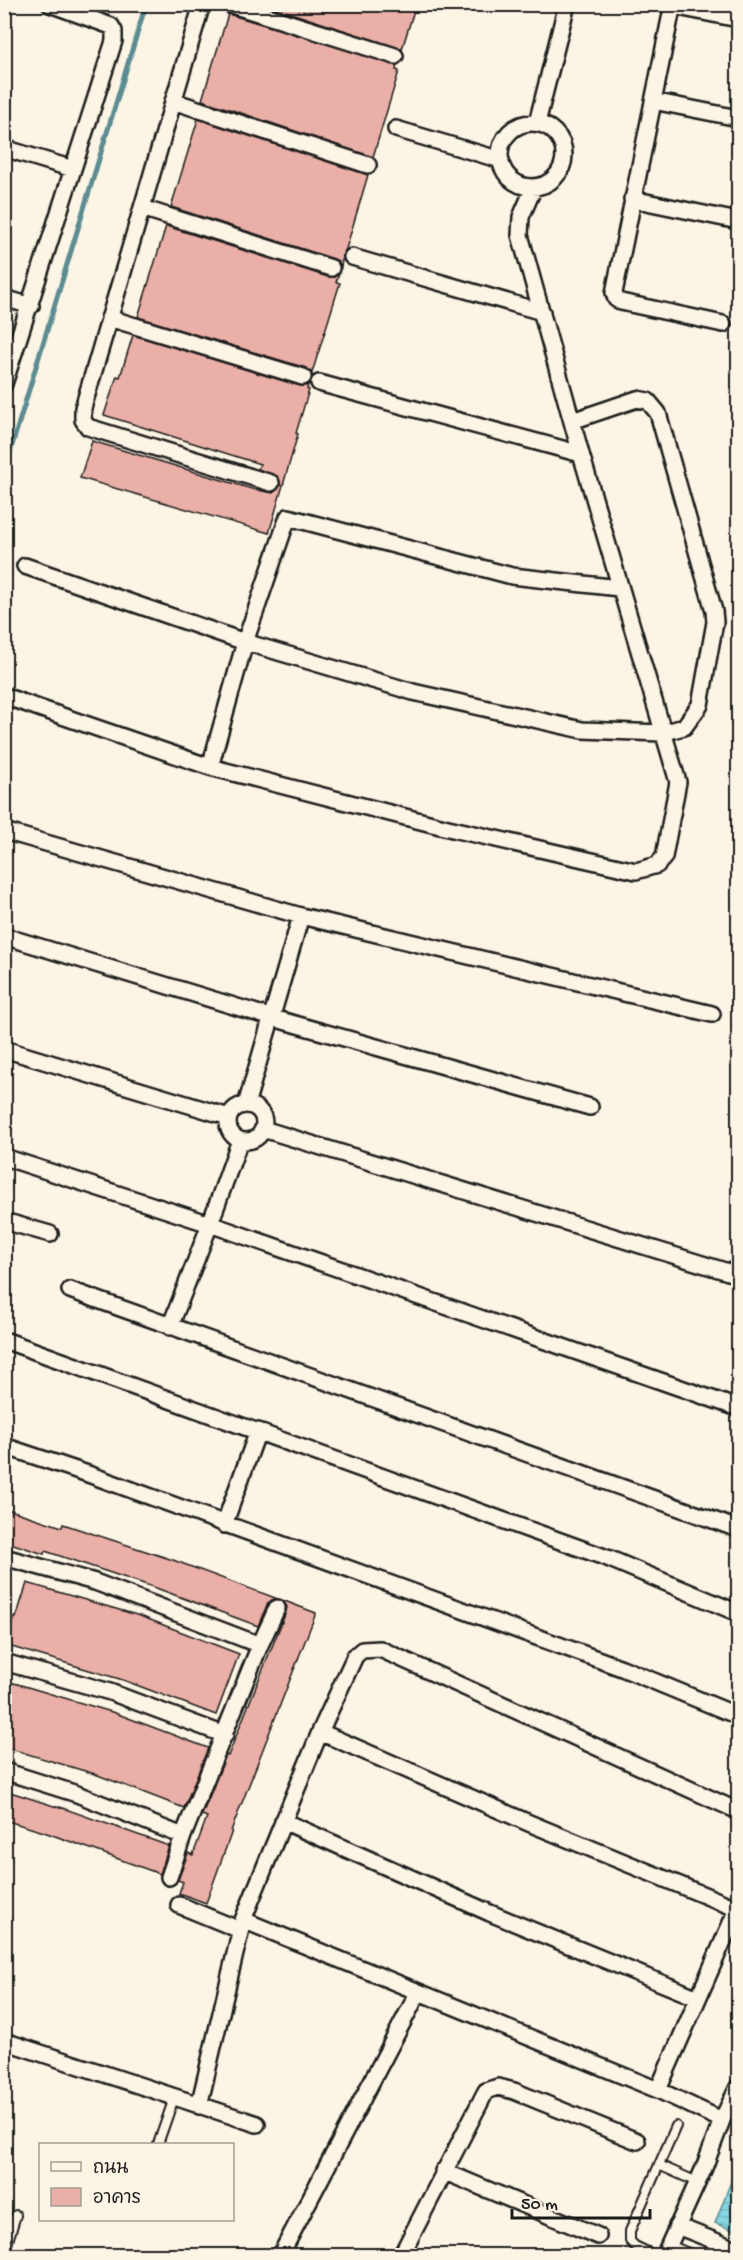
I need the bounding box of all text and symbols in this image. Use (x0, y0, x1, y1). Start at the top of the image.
legend (39, 2143, 234, 2221)
text: ถนน (93, 2159, 128, 2180)
scale bar (512, 2182, 650, 2220)
text: อาคาร (93, 2189, 141, 2210)
text: 50 m (521, 2195, 558, 2216)

